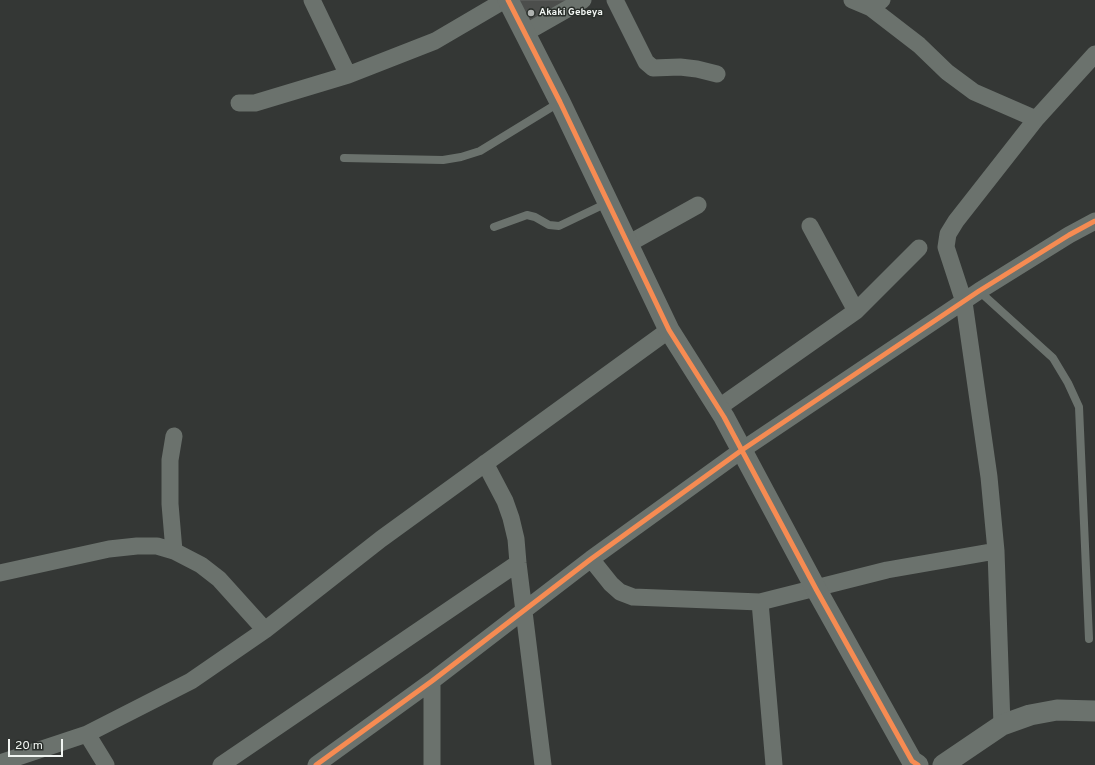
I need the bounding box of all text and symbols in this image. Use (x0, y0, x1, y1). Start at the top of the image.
place label: Akaki Gebeya (539, 7, 603, 19)
marker: Akaki Gebeya (526, 8, 536, 18)
scale bar (10, 731, 65, 757)
text: 20 m (15, 738, 43, 754)

